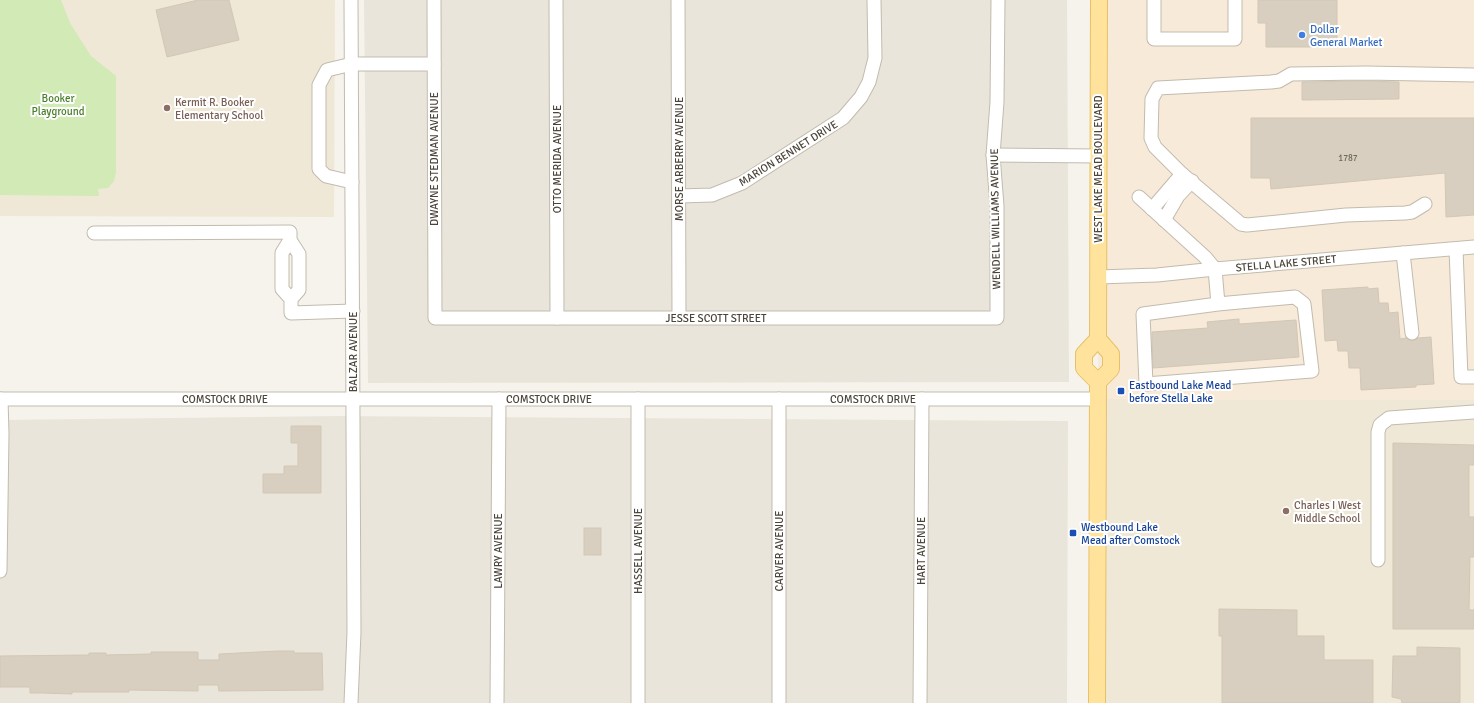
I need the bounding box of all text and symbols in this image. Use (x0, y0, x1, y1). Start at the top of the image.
place label: Dollar General Market (1310, 23, 1383, 49)
marker: Dollar General Market (1297, 30, 1307, 40)
park label: Booker Playground (31, 92, 85, 118)
street label: DWAYNE STEDMAN AVENUE (428, 92, 441, 226)
street label: WEST LAKE MEAD BOULEVARD (1092, 95, 1105, 243)
place label: Kermit R. Booker Elementary School (175, 96, 263, 122)
street label: MORSE ARBERRY AVENUE (673, 97, 686, 221)
marker: Kermit R. Booker Elementary School (162, 103, 172, 113)
street label: OTTO MERIDA AVENUE (551, 105, 564, 213)
street label: MARION BENNET DRIVE (736, 118, 840, 189)
street label: WENDELL WILLIAMS AVENUE (988, 148, 1003, 290)
house number: 1787 (1338, 153, 1358, 164)
street label: STELLA LAKE STREET (1235, 253, 1338, 274)
street label: BALZAR AVENUE (347, 312, 360, 392)
street label: JESSE SCOTT STREET (666, 312, 767, 325)
place label: Eastbound Lake Mead before Stella Lake (1129, 379, 1232, 405)
marker: Eastbound Lake Mead before Stella Lake (1116, 386, 1126, 396)
street label: COMSTOCK DRIVE (182, 393, 268, 406)
street label: COMSTOCK DRIVE (506, 393, 592, 406)
street label: COMSTOCK DRIVE (830, 393, 916, 406)
place label: Charles I West Middle School (1294, 499, 1361, 525)
marker: Charles I West Middle School (1281, 506, 1291, 516)
street label: HASSELL AVENUE (632, 508, 645, 594)
street label: CARVER AVENUE (773, 510, 786, 592)
street label: LAWRY AVENUE (492, 513, 505, 589)
street label: HART AVENUE (915, 517, 928, 585)
place label: Westbound Lake Mead after Comstock (1081, 521, 1180, 547)
marker: Westbound Lake Mead after Comstock (1068, 528, 1078, 538)

